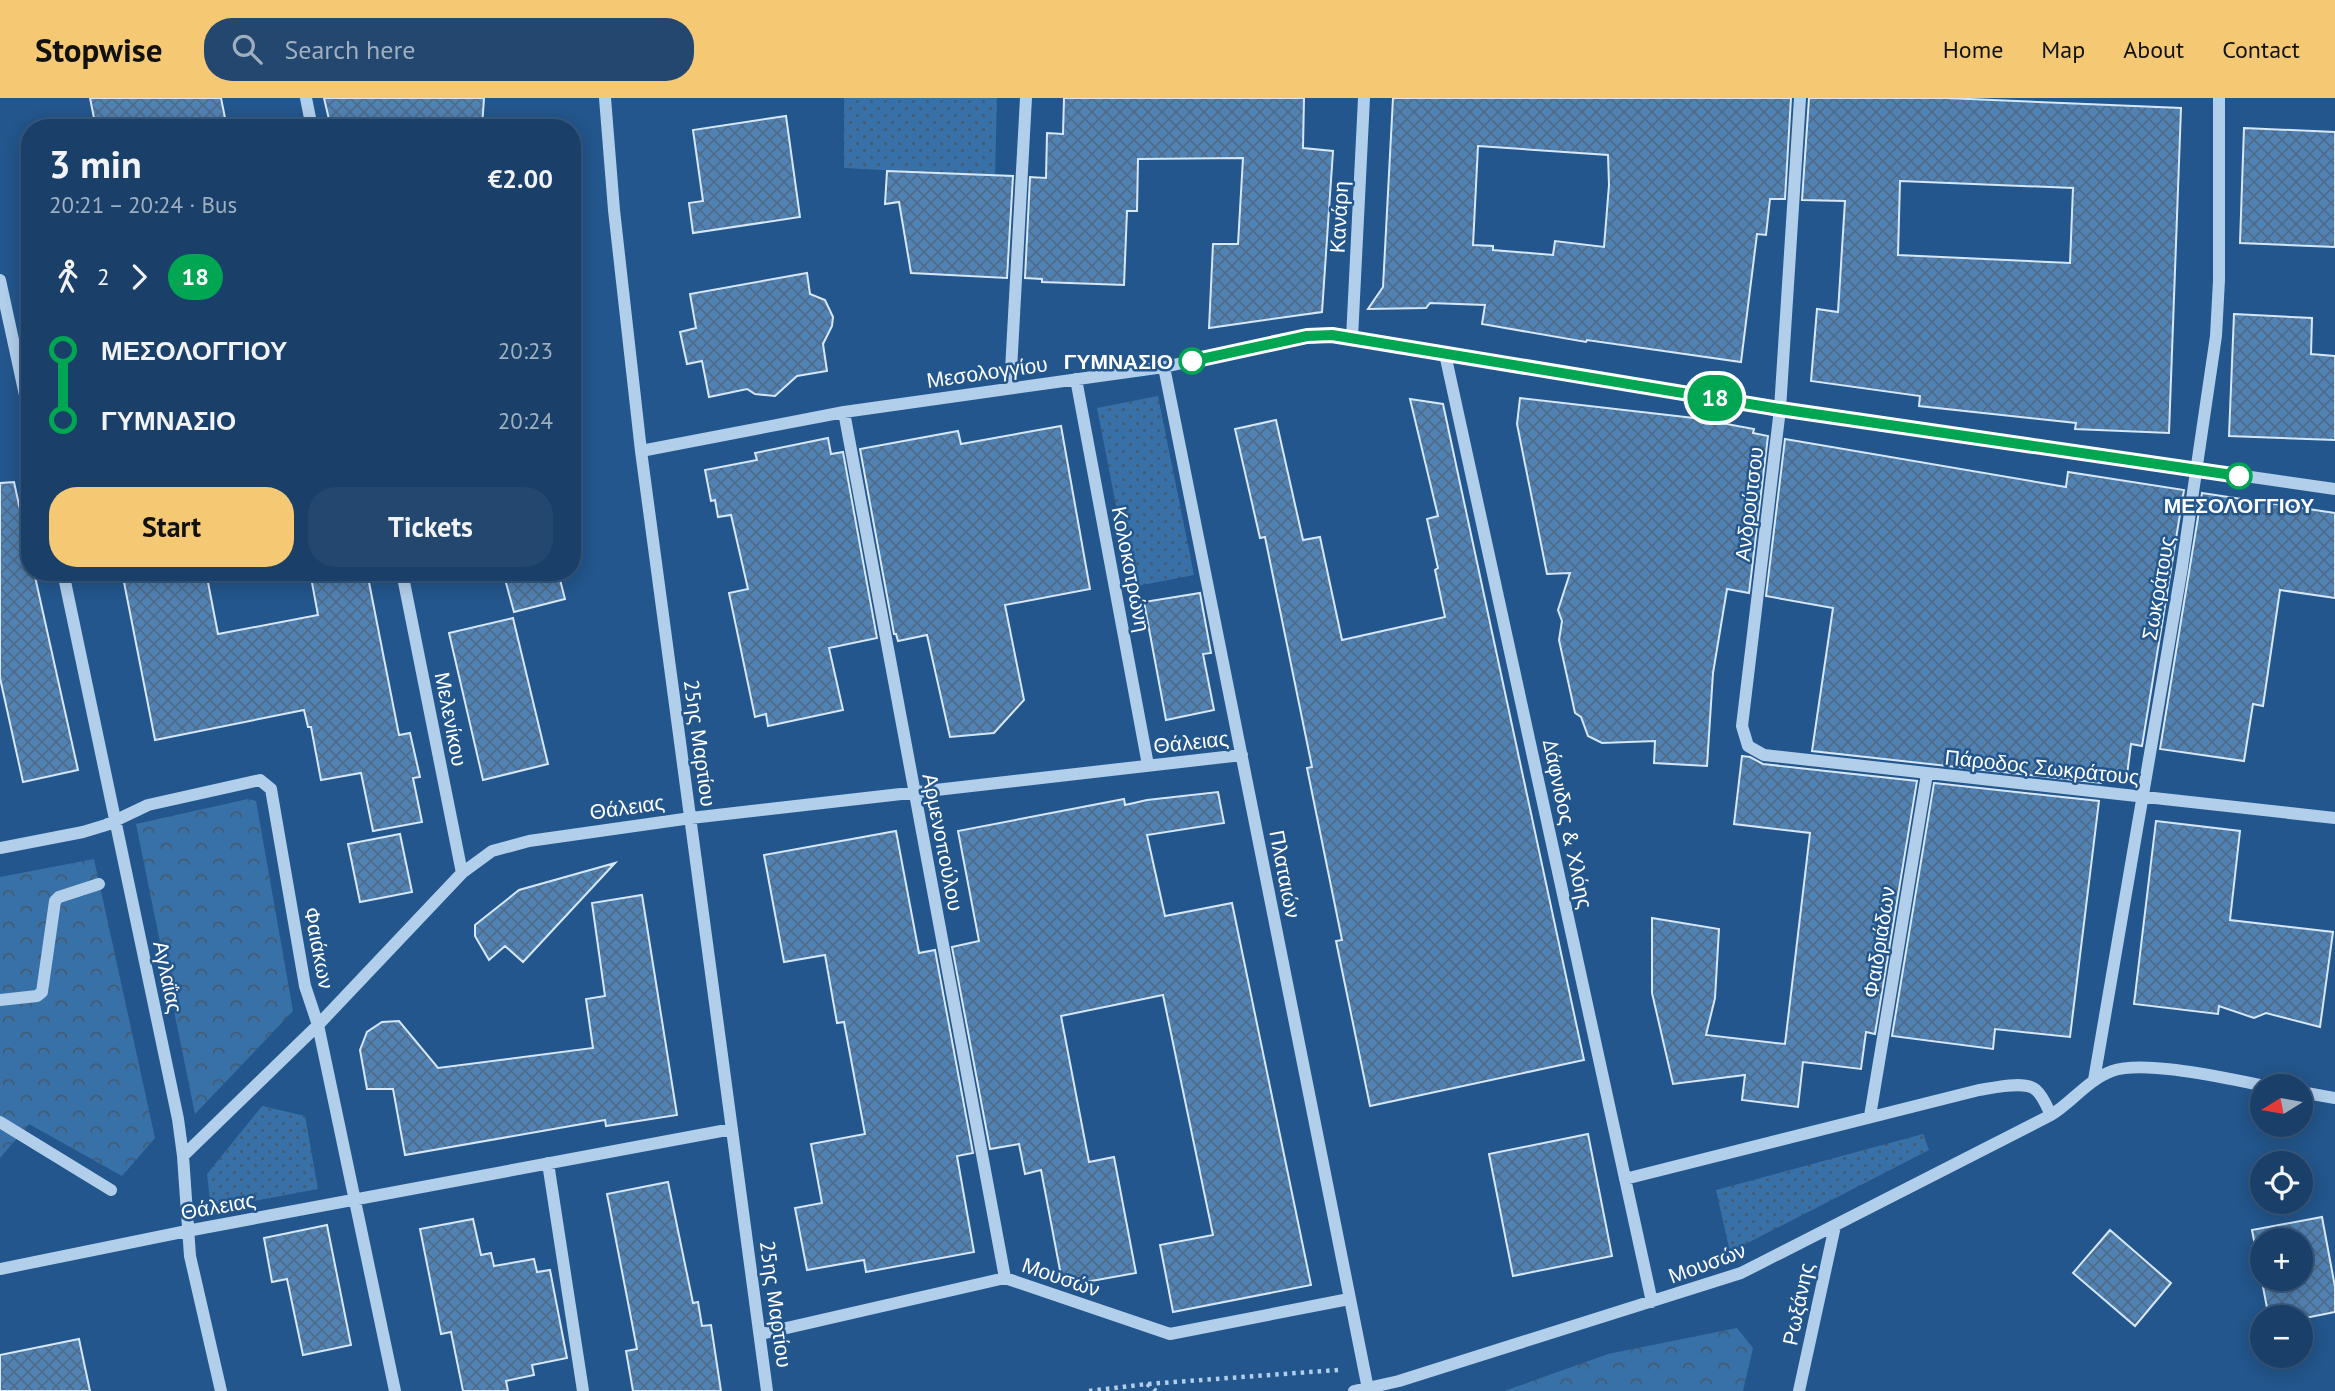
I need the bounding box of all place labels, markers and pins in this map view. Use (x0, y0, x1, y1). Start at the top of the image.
place label: ΓΥΜΝΑΣΙΟ (1064, 348, 1173, 375)
marker: ΓΥΜΝΑΣΙΟ (1179, 348, 1205, 374)
marker: ΜΕΣΟΛΟΓΓΙΟΥ (2226, 463, 2252, 489)
place label: ΜΕΣΟΛΟΓΓΙΟΥ (2164, 492, 2314, 519)

